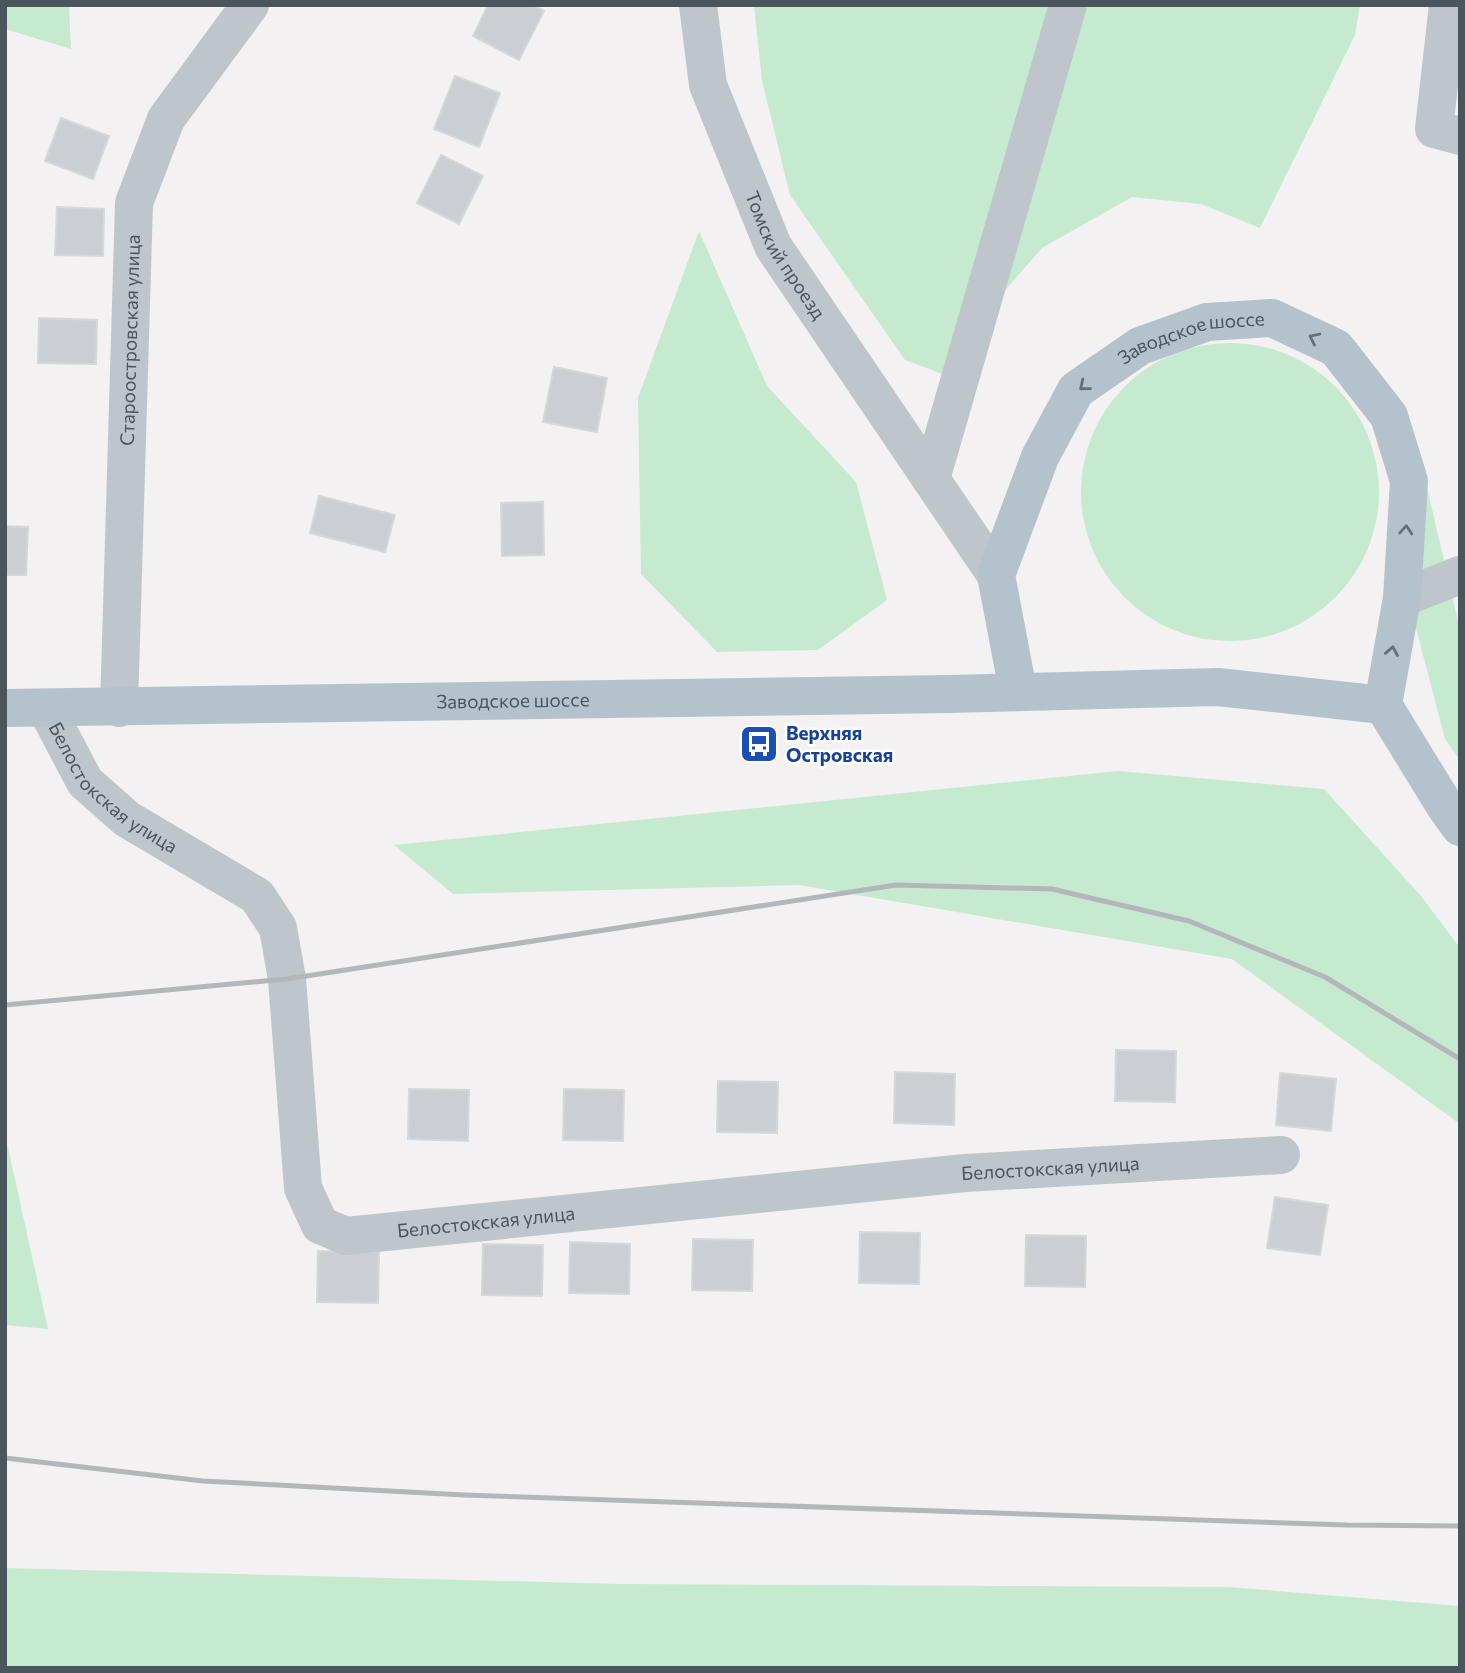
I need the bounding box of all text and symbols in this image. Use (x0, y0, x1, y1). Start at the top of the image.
street label: Томский проезд (741, 187, 831, 323)
street label: Староостровская улица (115, 234, 144, 446)
street label: Заводское шоссе (1113, 306, 1265, 369)
one-way arrow (1309, 332, 1321, 346)
one-way arrow (1079, 378, 1091, 391)
one-way arrow (1398, 524, 1413, 535)
one-way arrow (1384, 646, 1399, 658)
street label: Заводское шоссе (436, 687, 590, 713)
street label: Белостокская улица (44, 718, 182, 857)
place label: Верхняя Островская (786, 721, 893, 766)
bus stop icon: Верхняя Островская (738, 723, 780, 765)
street label: Белостокская улица (960, 1151, 1140, 1184)
street label: Белостокская улица (396, 1201, 576, 1242)

